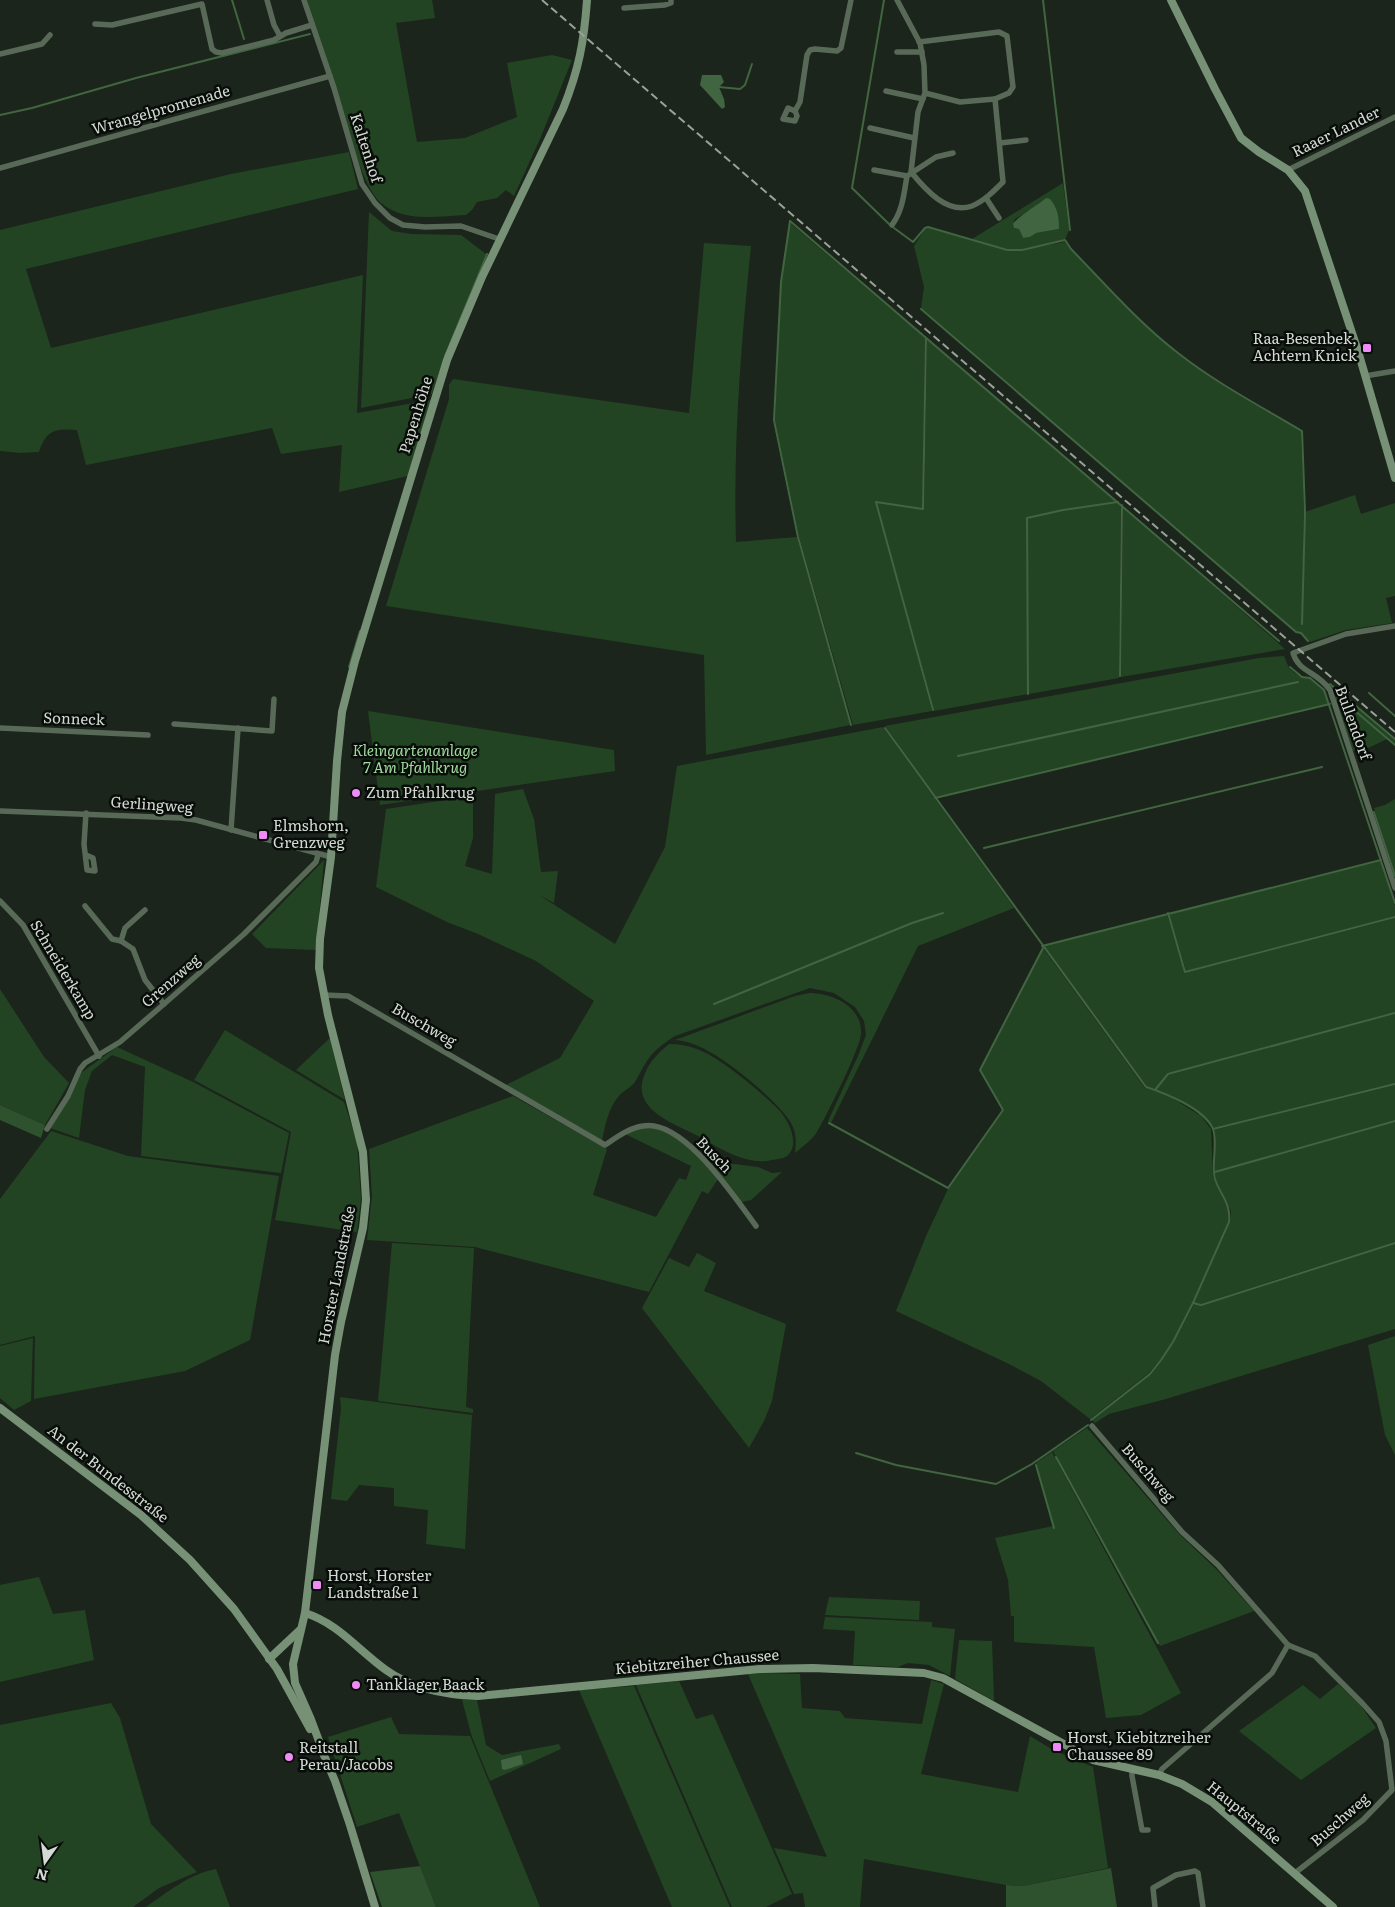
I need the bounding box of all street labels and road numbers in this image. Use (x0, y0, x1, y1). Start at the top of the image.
street label: Wrangelpromenade (89, 78, 233, 139)
street label: Raaer Lander (1287, 99, 1383, 162)
street label: Kaltenhof (345, 110, 390, 186)
street label: Papenhöhe (392, 373, 437, 456)
street label: Bullendorf (1330, 682, 1379, 764)
street label: Sonneck (43, 705, 106, 730)
street label: Gerlingweg (110, 789, 195, 818)
street label: Schneiderkamp (25, 915, 103, 1024)
street label: Grenzweg (135, 947, 205, 1012)
street label: Buschweg (388, 996, 462, 1052)
street label: Busch (692, 1130, 739, 1178)
street label: Horster Landstraße (311, 1203, 360, 1346)
street label: An der Bundesstraße (43, 1418, 175, 1528)
street label: Buschweg (1117, 1437, 1182, 1507)
street label: Kiebitzreiher Chaussee (614, 1642, 780, 1679)
street label: Hauptstraße (1203, 1775, 1287, 1849)
street label: Buschweg (1304, 1786, 1374, 1851)

